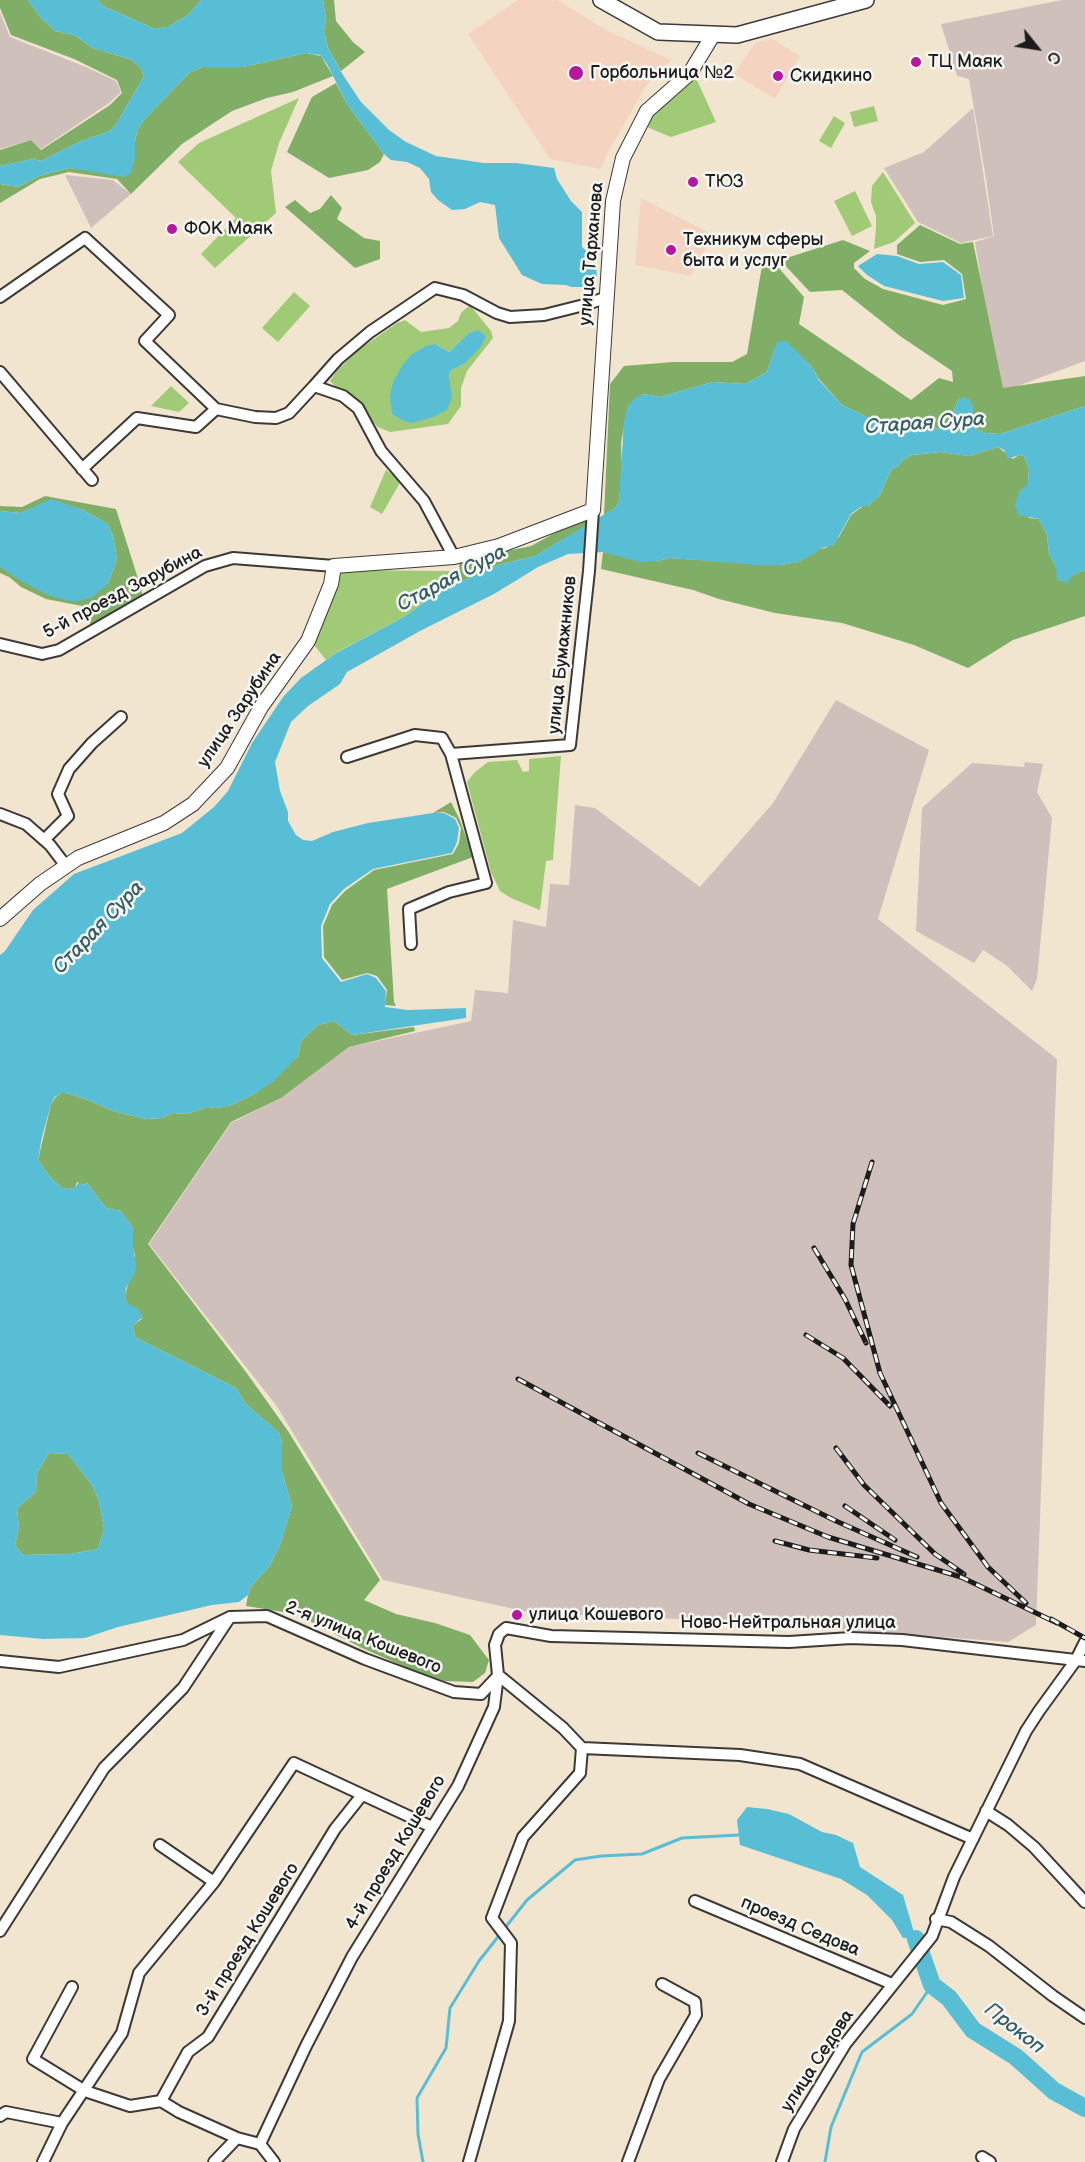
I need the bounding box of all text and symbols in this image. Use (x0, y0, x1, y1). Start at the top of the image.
north arrow (1007, 18, 1067, 78)
text: С (1042, 48, 1064, 67)
place label: ТЦ Маяк (928, 51, 1002, 73)
marker: ТЦ Маяк (909, 55, 923, 69)
place label: Горбольница №2 (590, 62, 734, 84)
marker: Горбольница №2 (567, 64, 585, 82)
place label: Скидкино (790, 65, 872, 87)
marker: Скидкино (771, 69, 785, 83)
place label: ТЮЗ (705, 171, 744, 193)
marker: ТЮЗ (686, 175, 700, 189)
street label: улица Тарханова (575, 181, 609, 327)
place label: ФОК Маяк (184, 218, 273, 240)
marker: ФОК Маяк (165, 222, 179, 236)
place label: Техникум сферы быта и услуг (683, 229, 823, 272)
marker: Техникум сферы быта и услуг (664, 243, 678, 257)
water label: Старая Сура (864, 408, 986, 440)
water label: Старая Сура (393, 540, 511, 618)
street label: 5-й проезд Зарубина (40, 542, 206, 644)
street label: улица Бумажников (544, 575, 582, 735)
street label: улица Зарубина (193, 648, 287, 772)
water label: Старая Сура (49, 876, 149, 980)
street label: 2-я улица Кошевого (282, 1597, 444, 1679)
place label: улица Кошевого (529, 1604, 663, 1626)
marker: улица Кошевого (510, 1608, 524, 1622)
street label: Ново-Нейтральная улица (680, 1612, 896, 1634)
street label: 4-й проезд Кошевого (341, 1772, 451, 1934)
street label: 3-й проезд Кошевого (192, 1859, 304, 2021)
street label: проезд Седова (737, 1892, 863, 1962)
water label: Прокоп (979, 1998, 1049, 2060)
street label: улица Седова (777, 2006, 859, 2116)

